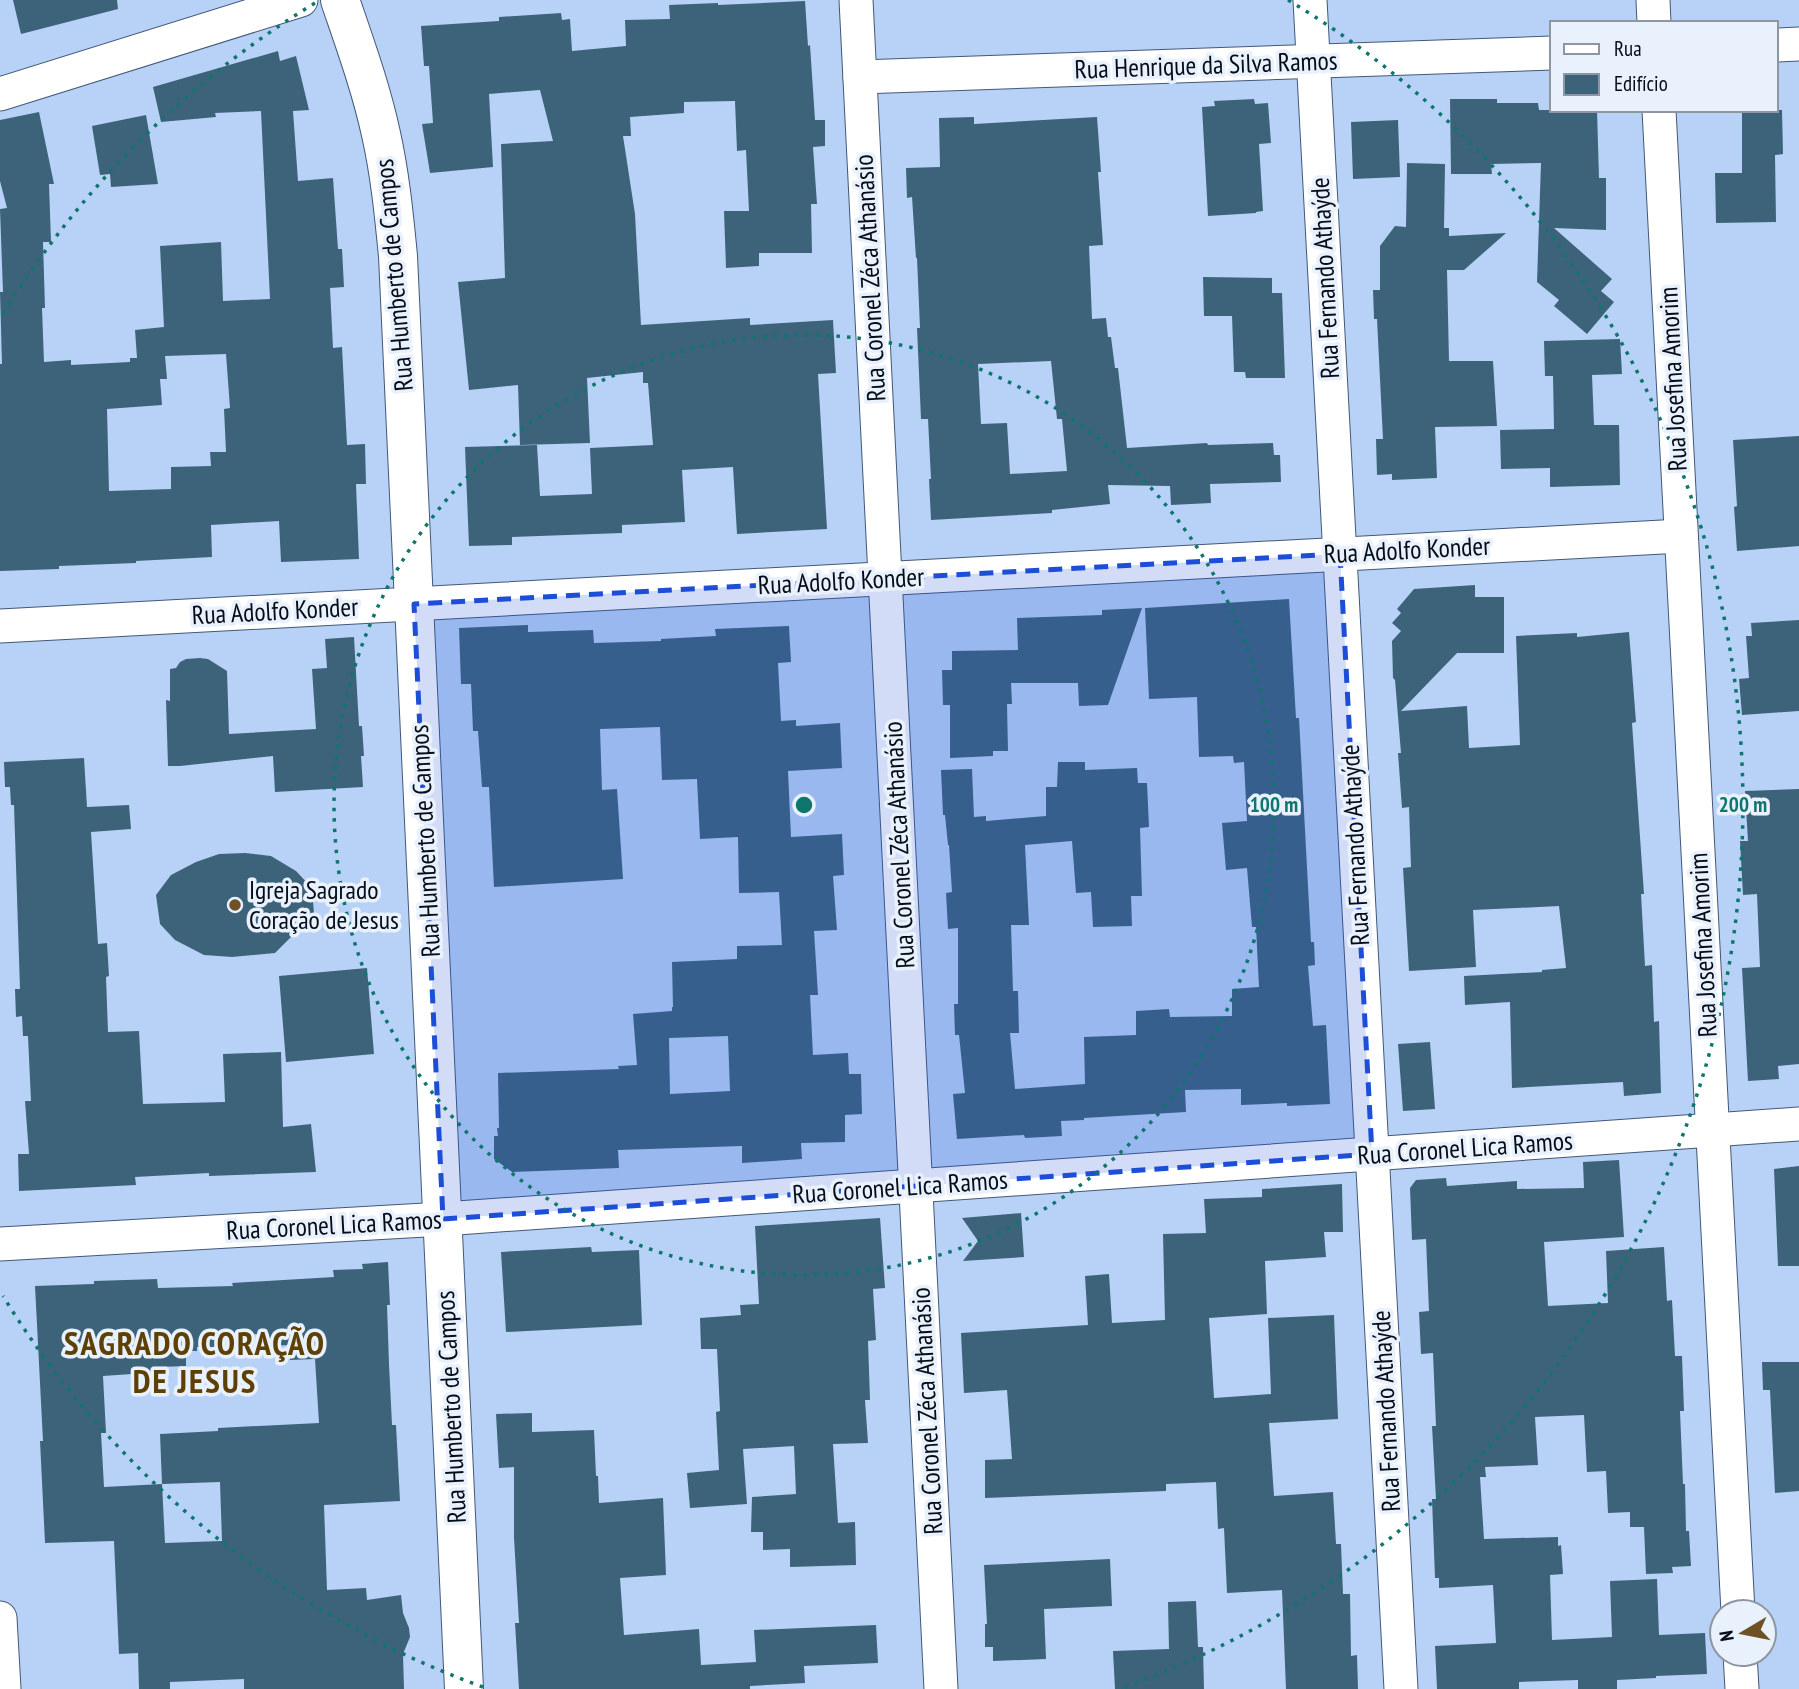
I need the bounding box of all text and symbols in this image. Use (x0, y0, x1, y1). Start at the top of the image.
legend (1550, 21, 1778, 112)
text: Rua (1614, 35, 1642, 62)
street label: Rua Henrique da Silva Ramos (1074, 43, 1338, 86)
text: Edifício (1614, 70, 1668, 97)
street label: Rua Coronel Zéca Athanásio (847, 154, 892, 402)
street label: Rua Humberto de Campos (367, 158, 420, 393)
street label: Rua Fernando Athaýde (1303, 177, 1346, 380)
street label: Rua Josefina Amorim (1651, 286, 1694, 472)
street label: Rua Adolfo Konder (1323, 529, 1491, 570)
street label: Rua Adolfo Konder (757, 560, 925, 601)
street label: Rua Adolfo Konder (191, 590, 359, 631)
street label: Rua Coronel Zéca Athanásio (876, 721, 921, 969)
street label: Rua Humberto de Campos (402, 724, 447, 958)
street label: Rua Fernando Athaýde (1333, 744, 1376, 947)
text: 100 m (1250, 791, 1298, 818)
text: 200 m (1719, 791, 1767, 818)
centre of rings (792, 793, 816, 817)
street label: Rua Josefina Amorim (1681, 852, 1724, 1038)
place label: Igreja Sagrado Coração de Jesus (249, 873, 399, 936)
marker: Igreja Sagrado Coração de Jesus (227, 897, 243, 913)
street label: Rua Coronel Lica Ramos (1356, 1124, 1574, 1171)
street label: Rua Coronel Lica Ramos (791, 1163, 1009, 1210)
street label: Rua Coronel Lica Ramos (225, 1202, 442, 1247)
street label: Rua Coronel Zéca Athanásio (904, 1287, 949, 1535)
street label: Rua Humberto de Campos (428, 1290, 473, 1524)
street label: Rua Fernando Athaýde (1364, 1310, 1407, 1513)
district label: SAGRADO CORAÇÃO DE JESUS (64, 1321, 326, 1402)
north arrow (1708, 1598, 1778, 1668)
text: N (1714, 1629, 1739, 1643)

